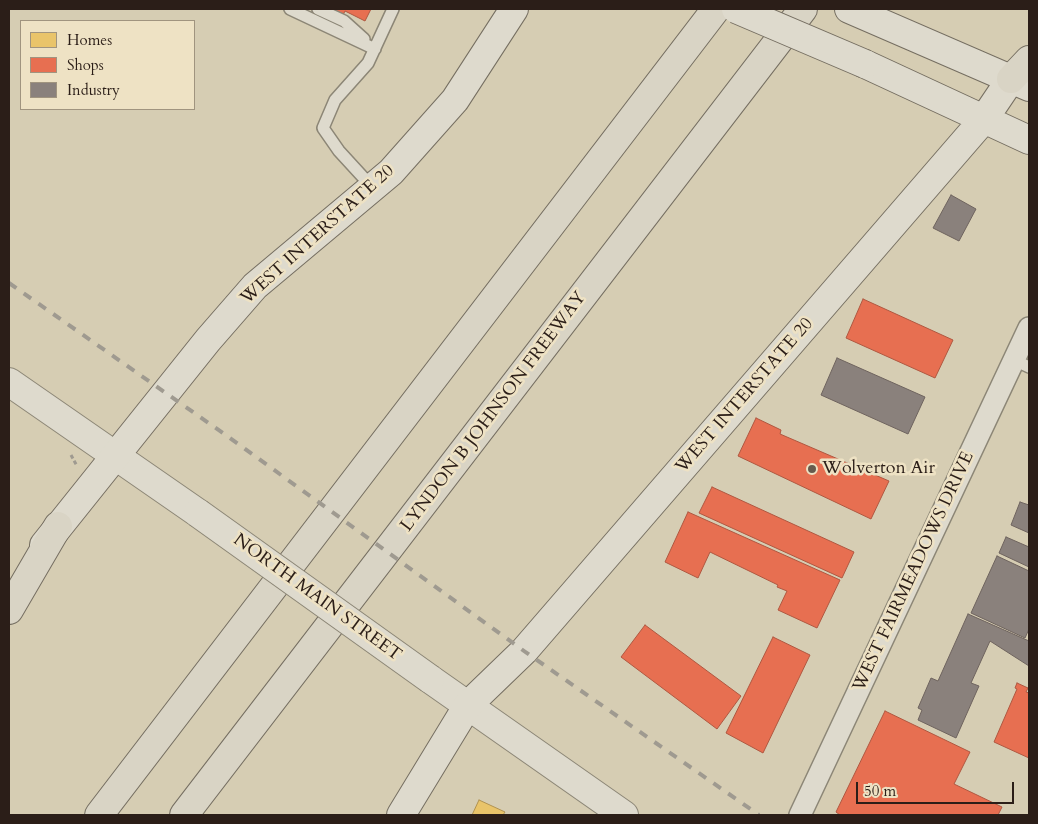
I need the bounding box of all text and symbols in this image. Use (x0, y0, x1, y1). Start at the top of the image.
legend (20, 20, 195, 110)
text: Homes (67, 30, 112, 50)
text: Shops (67, 55, 104, 75)
text: Industry (67, 80, 120, 100)
street label: WEST INTERSTATE 20 (237, 160, 399, 310)
street label: LYNDON B JOHNSON FREEWAY (397, 288, 591, 536)
street label: WEST INTERSTATE 20 (672, 314, 818, 478)
street label: WEST FAIRMEADOWS DRIVE (849, 449, 979, 695)
place label: Wolverton Air (822, 458, 935, 480)
marker: Wolverton Air (806, 463, 818, 475)
street label: NORTH MAIN STREET (229, 530, 405, 666)
scale bar (858, 772, 1016, 804)
text: 50 m (864, 781, 896, 801)

